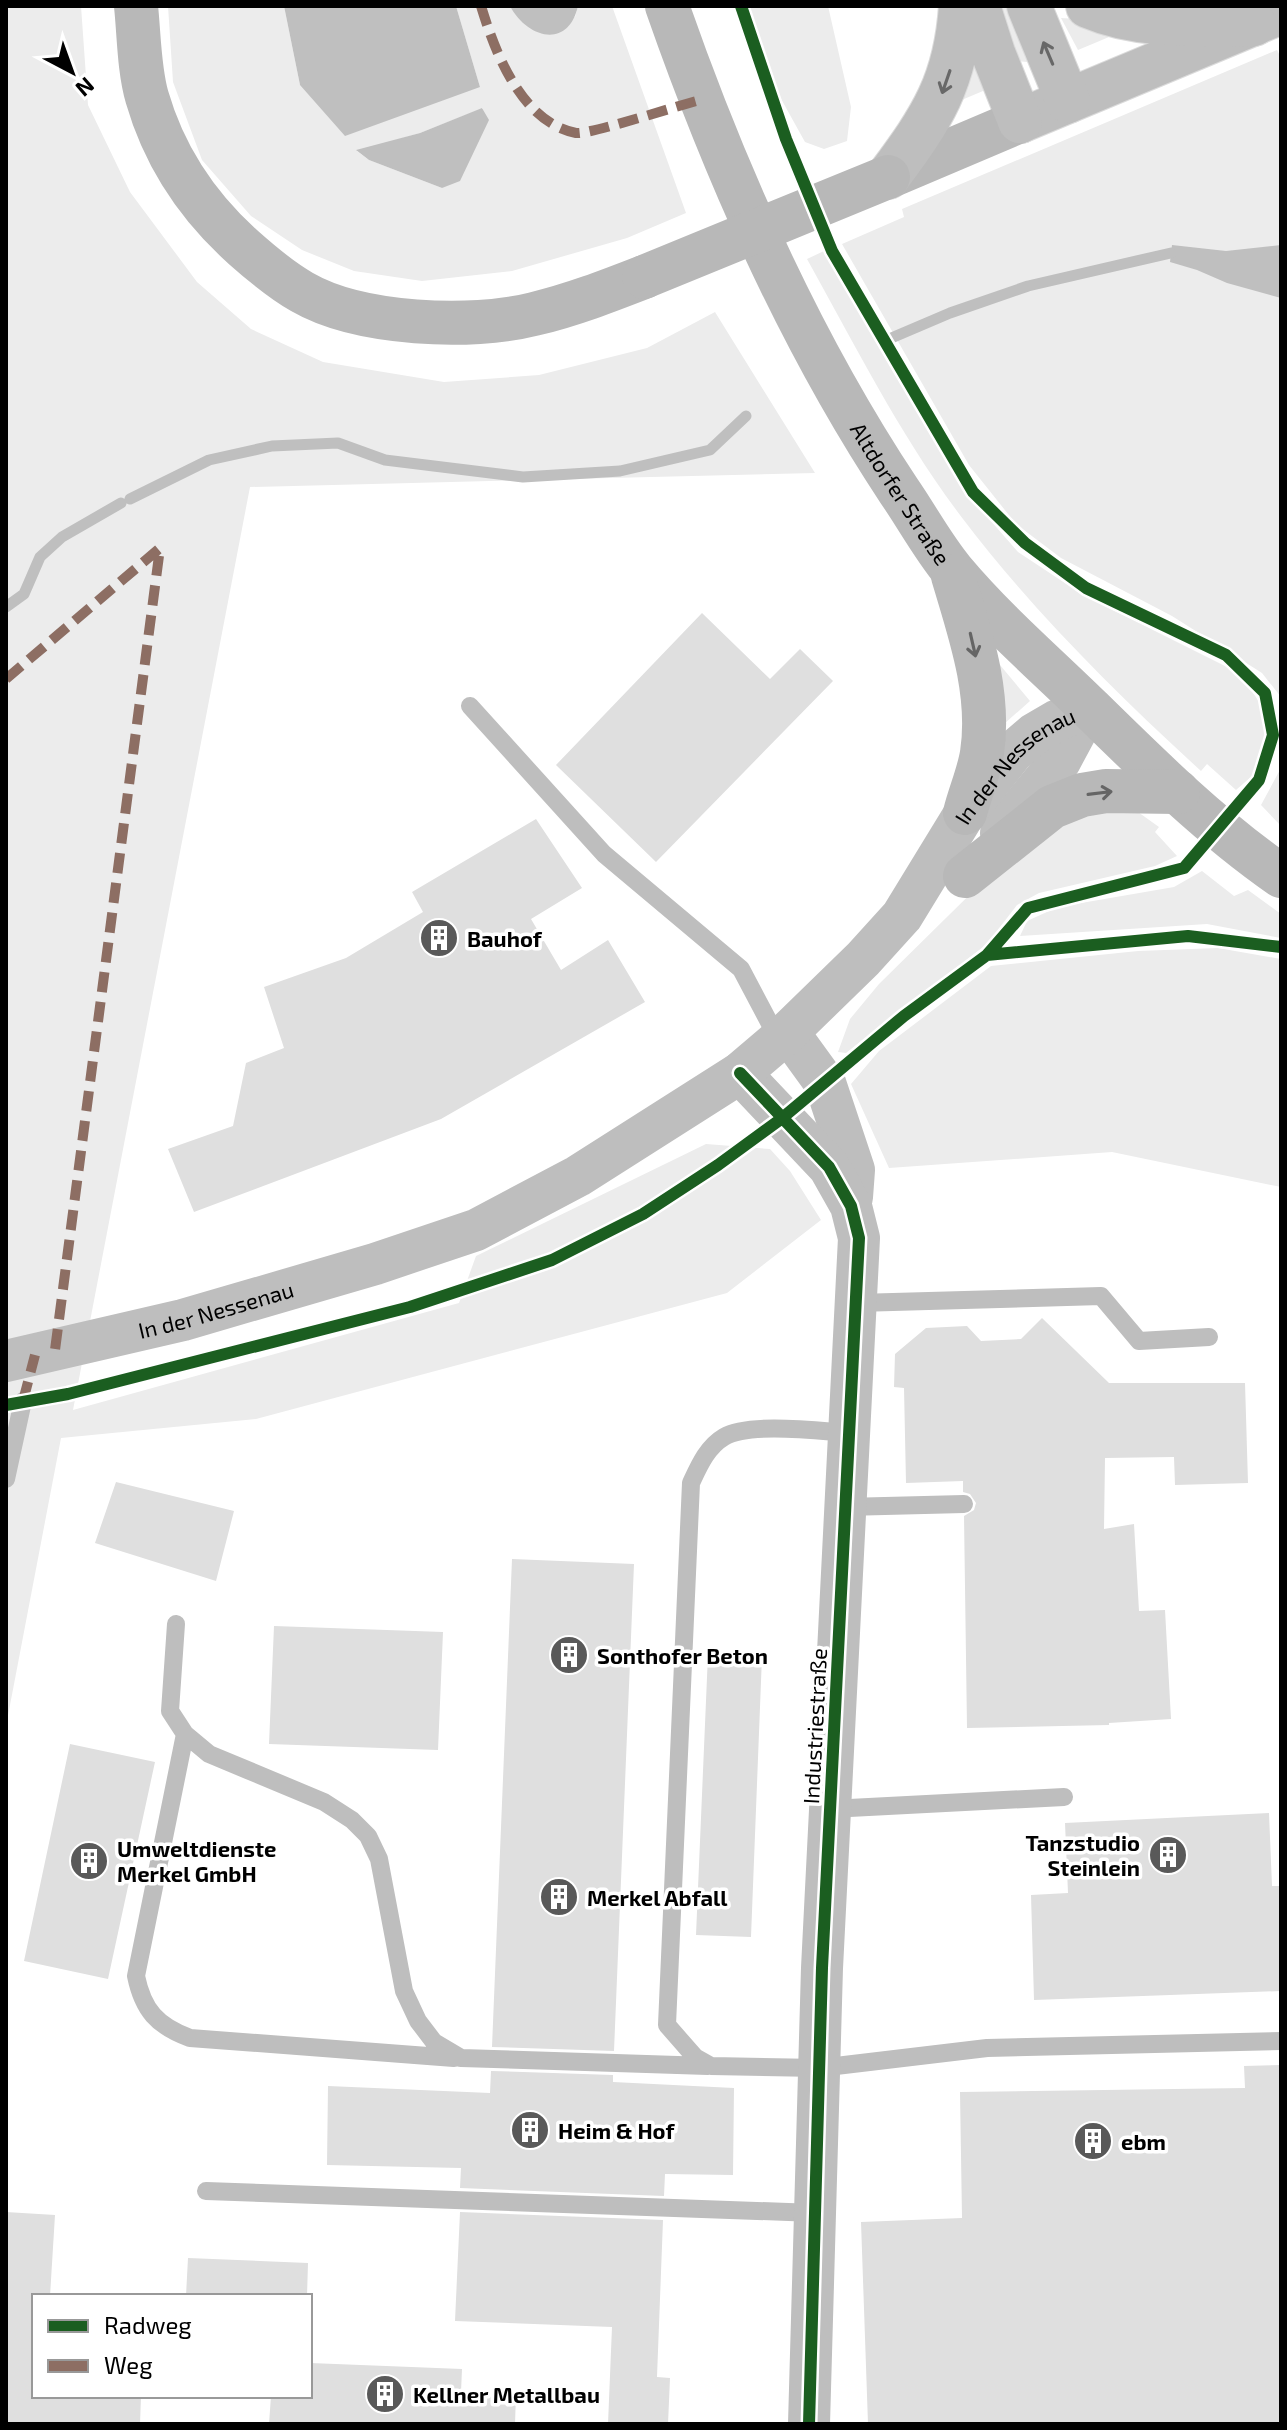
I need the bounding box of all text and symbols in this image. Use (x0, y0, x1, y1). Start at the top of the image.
north arrow (32, 32, 112, 112)
one-way arrow (1040, 41, 1055, 66)
one-way arrow (937, 69, 952, 94)
text: N (71, 73, 100, 103)
street label: Altdorfer Straße (846, 417, 956, 570)
one-way arrow (966, 631, 981, 657)
street label: In der Nessenau (949, 702, 1079, 829)
one-way arrow (1086, 785, 1113, 800)
building icon: Bauhof (418, 917, 460, 959)
place label: Bauhof (467, 925, 543, 951)
street label: In der Nessenau (135, 1275, 296, 1343)
building icon: Sonthofer Beton (548, 1634, 590, 1676)
place label: Sonthofer Beton (597, 1642, 768, 1668)
street label: Industriestraße (797, 1647, 831, 1805)
place label: Tanzstudio Steinlein (1025, 1829, 1140, 1880)
building icon: Tanzstudio Steinlein (1147, 1834, 1189, 1876)
place label: Umweltdienste Merkel GmbH (117, 1835, 276, 1886)
building icon: Umweltdienste Merkel GmbH (68, 1840, 110, 1882)
building icon: Merkel Abfall (538, 1876, 580, 1918)
place label: Merkel Abfall (587, 1884, 728, 1910)
building icon: Heim & Hof (509, 2109, 551, 2151)
place label: Heim & Hof (558, 2117, 676, 2143)
building icon: ebm (1072, 2120, 1114, 2162)
place label: ebm (1121, 2128, 1166, 2154)
legend (32, 2294, 312, 2398)
text: Radweg (104, 2310, 192, 2339)
text: Weg (104, 2350, 153, 2379)
building icon: Kellner Metallbau (364, 2373, 406, 2415)
place label: Kellner Metallbau (413, 2381, 600, 2407)

